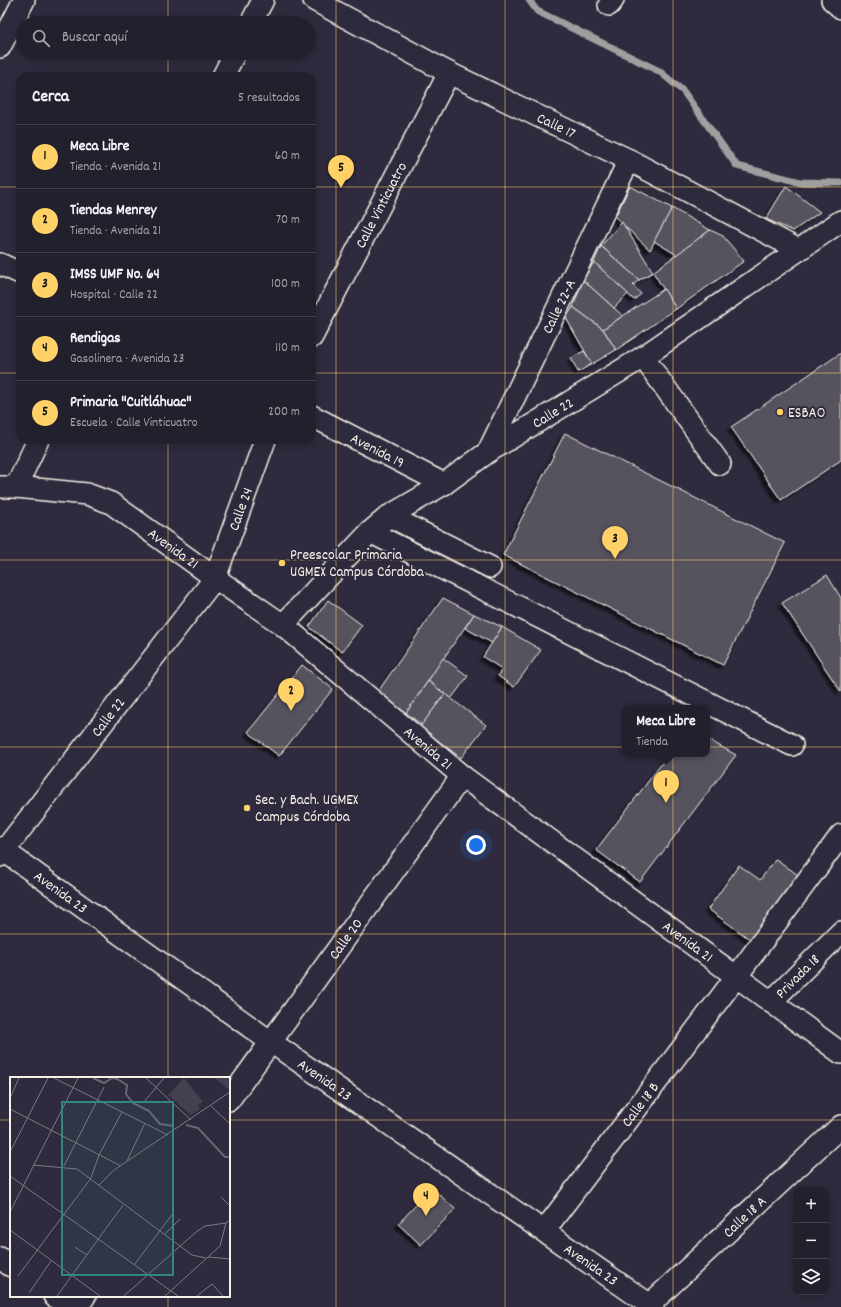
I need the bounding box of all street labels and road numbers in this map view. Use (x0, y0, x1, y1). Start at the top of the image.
street label: Calle 17 (533, 108, 579, 146)
street label: Calle Vinticuatro (351, 159, 414, 253)
street label: Calle 22-A (538, 276, 583, 338)
street label: Calle 22 (529, 393, 578, 435)
street label: Avenida 19 (346, 428, 408, 475)
street label: Calle 24 (224, 485, 260, 534)
street label: Avenida 21 (142, 524, 202, 576)
street label: Calle 22 (87, 694, 132, 742)
street label: Avenida 21 (398, 722, 456, 776)
street label: Avenida 23 (28, 866, 91, 920)
street label: Calle 20 (324, 914, 369, 965)
street label: Avenida 21 (657, 917, 717, 969)
street label: Privada 18 (771, 950, 826, 1005)
street label: Avenida 23 (292, 1055, 355, 1108)
street label: Calle 18 B (617, 1078, 666, 1133)
street label: Calle 18 A (719, 1192, 772, 1244)
street label: Avenida 23 (559, 1239, 622, 1292)

